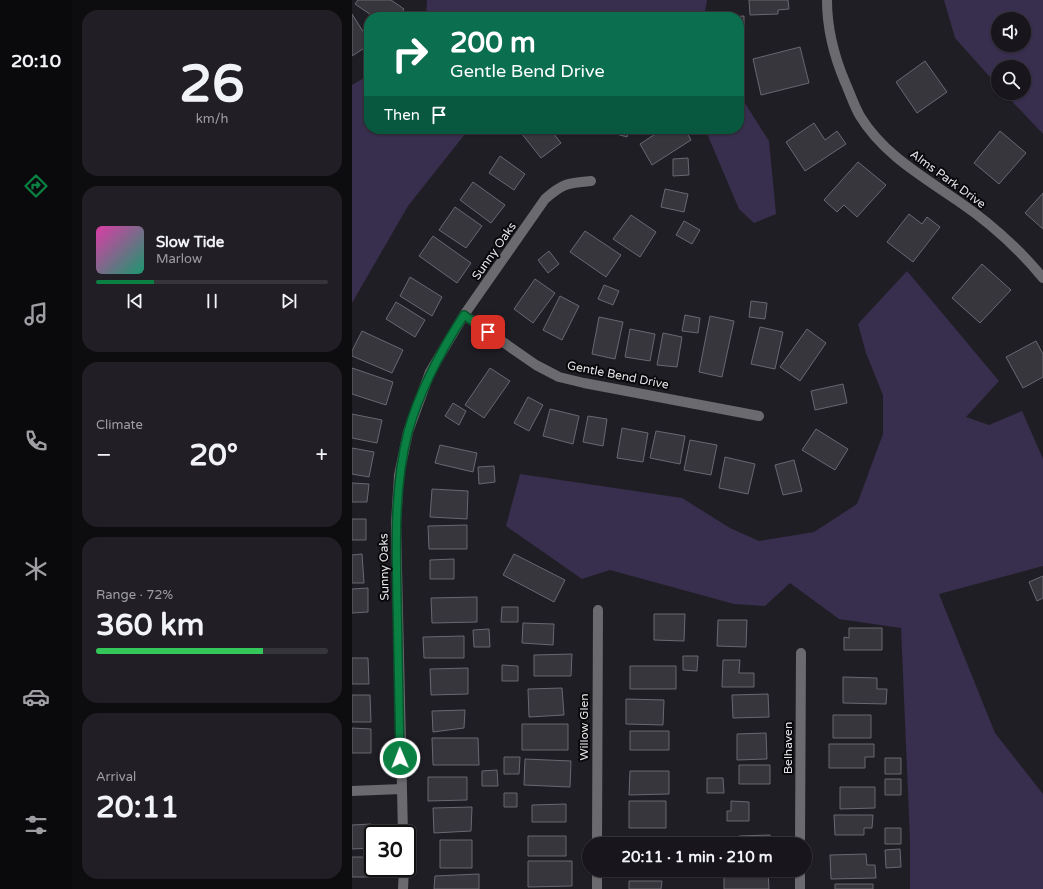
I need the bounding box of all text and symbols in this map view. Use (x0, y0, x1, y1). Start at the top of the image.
map controls (991, 12, 1031, 100)
button: sound (991, 12, 1031, 52)
text: 200 m (450, 26, 536, 60)
icon: right (384, 28, 436, 80)
text: 20:10 (11, 50, 61, 72)
text: 26 (179, 53, 245, 116)
text: Gentle Bend Drive (450, 60, 605, 82)
button: search (991, 60, 1031, 100)
icon: arrive (428, 104, 450, 126)
text: Then (384, 106, 420, 124)
text: km/h (196, 111, 228, 127)
street label: Alms Park Drive (907, 147, 989, 211)
icon: directions (22, 172, 50, 200)
street label: Sunny Oaks (469, 219, 519, 283)
text: Slow Tide (156, 233, 224, 251)
text: Marlow (156, 251, 202, 267)
icon: previous (124, 290, 146, 312)
icon: pause (201, 290, 223, 312)
icon: next (278, 290, 300, 312)
icon: music (22, 300, 50, 328)
pin (471, 315, 505, 349)
icon: arrive (477, 321, 499, 343)
street label: Gentle Bend Drive (566, 358, 670, 392)
text: Climate (96, 417, 143, 433)
icon: phone (22, 427, 50, 455)
text: 20° (189, 437, 238, 474)
text: − (96, 442, 112, 468)
text: + (316, 442, 328, 468)
street label: Sunny Oaks (376, 533, 392, 601)
icon: climate (22, 555, 50, 583)
text: Range · 72% (96, 587, 173, 603)
text: 360 km (96, 607, 204, 644)
icon: car (22, 683, 50, 711)
street label: Willow Glen (577, 694, 591, 761)
street label: Belhaven (781, 722, 795, 774)
position arrow (379, 737, 421, 779)
text: Arrival (96, 769, 136, 785)
text: 20:11 (96, 789, 179, 826)
icon: filters (22, 811, 50, 839)
speed limit sign: 30 (364, 825, 416, 877)
text: 20:11 · 1 min · 210 m (622, 848, 772, 866)

